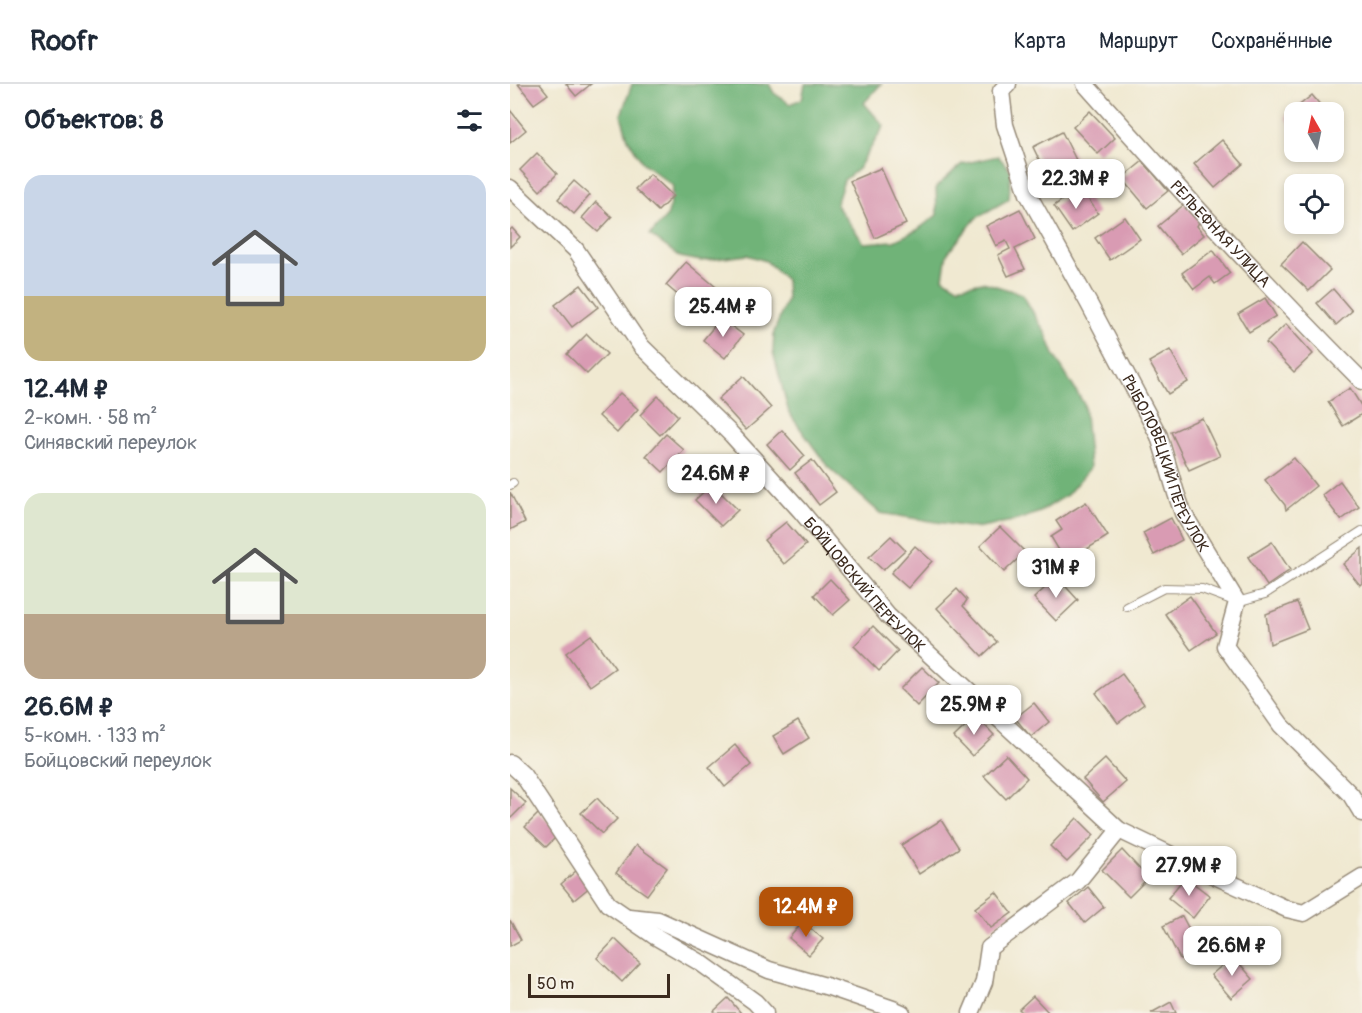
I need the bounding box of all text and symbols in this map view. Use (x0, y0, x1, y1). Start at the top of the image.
text: Roofr (30, 24, 98, 59)
text: Карта (1014, 28, 1066, 55)
text: Маршрут (1099, 28, 1178, 55)
text: Сохранённые (1211, 28, 1332, 55)
north arrow (1284, 102, 1344, 162)
map controls (1284, 102, 1344, 234)
text: Объектов: 8 (24, 104, 163, 136)
icon: filters (453, 104, 486, 137)
pin: 22.3M ₽ (1021, 159, 1131, 210)
text: 22.3M ₽ (1042, 166, 1110, 191)
button: locate (1284, 174, 1344, 234)
street label: РЕЛЬЕФНАЯ УЛИЦА (1166, 177, 1274, 292)
icon: home (201, 214, 309, 322)
pin: 25.4M ₽ (668, 287, 778, 338)
text: 25.4M ₽ (689, 294, 757, 319)
street label: РЫБОЛОВЕЦКИЙ ПЕРЕУЛОК (1117, 371, 1213, 556)
text: 12.4M ₽ (24, 373, 109, 405)
text: 2-комн. · 58 m² (24, 405, 157, 430)
text: Синявский переулок (24, 430, 197, 455)
pin: 24.6M ₽ (661, 454, 771, 505)
text: 24.6M ₽ (681, 461, 751, 486)
street label: БОЙЦОВСКИЙ ПЕРЕУЛОК (799, 513, 930, 657)
icon: home (201, 532, 309, 640)
pin: 31M ₽ (1014, 548, 1098, 599)
text: 31M ₽ (1031, 555, 1081, 580)
pin: 25.9M ₽ (919, 685, 1029, 736)
text: 26.6M ₽ (24, 691, 114, 723)
text: 25.9M ₽ (940, 692, 1008, 717)
text: 5-комн. · 133 m² (24, 723, 166, 748)
text: Бойцовский переулок (24, 748, 212, 773)
pin: 27.9M ₽ (1134, 846, 1244, 897)
text: 27.9M ₽ (1155, 853, 1223, 878)
pin: 12.4M ₽ (751, 887, 861, 938)
text: 12.4M ₽ (773, 894, 839, 919)
pin: 26.6M ₽ (1177, 926, 1287, 977)
text: 26.6M ₽ (1197, 933, 1267, 958)
scale bar (528, 971, 670, 998)
text: 50 m (537, 974, 574, 994)

